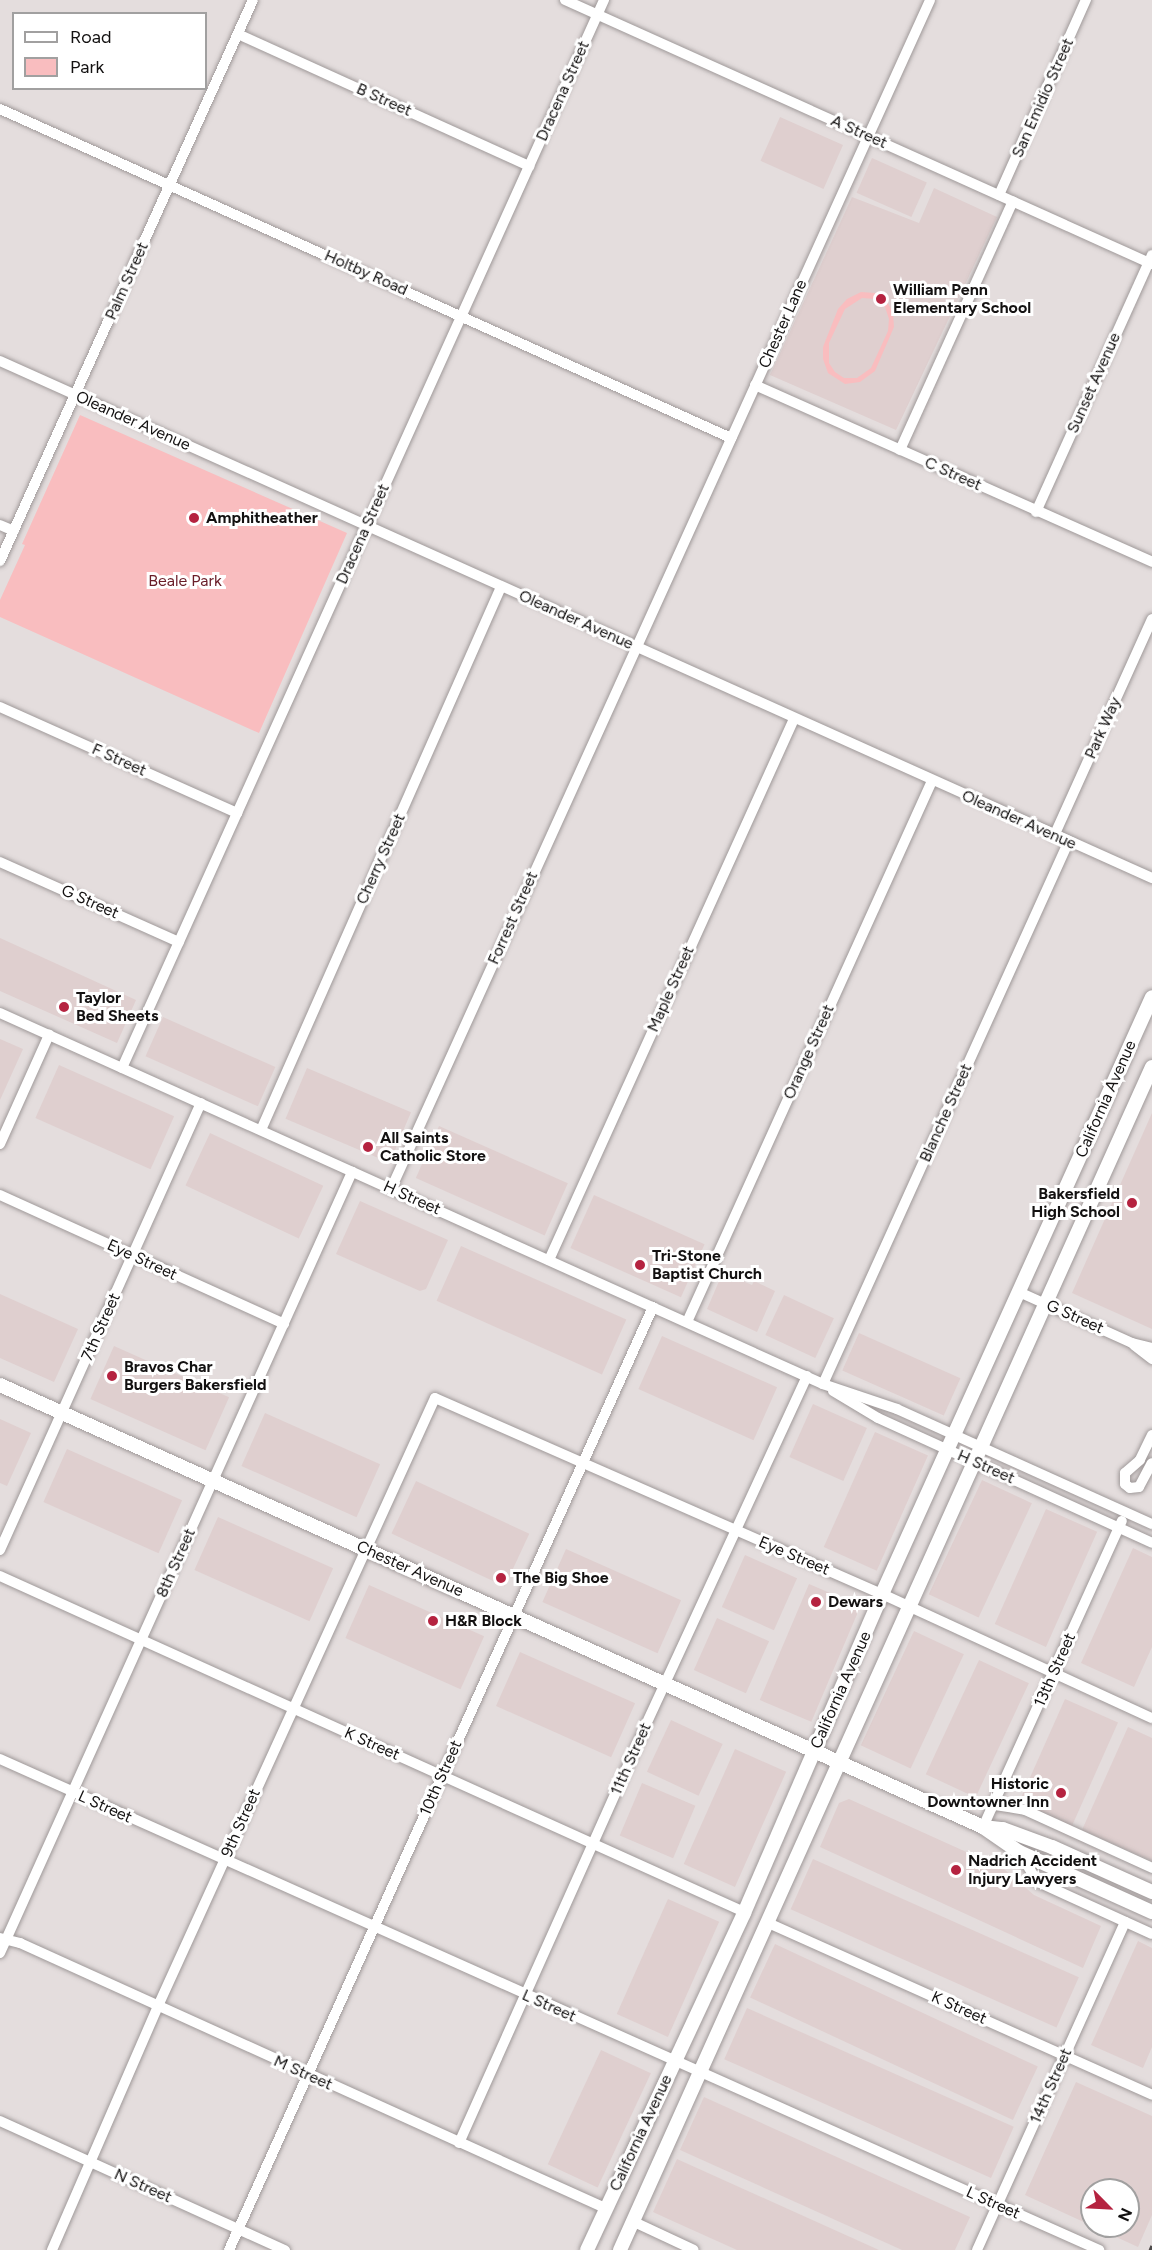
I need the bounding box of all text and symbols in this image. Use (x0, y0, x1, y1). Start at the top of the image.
legend (12, 12, 207, 90)
text: Road (70, 26, 111, 48)
street label: San Emidio Street (1008, 35, 1078, 161)
street label: Dracena Street (532, 38, 594, 144)
text: Park (70, 56, 104, 78)
street label: B Street (353, 79, 415, 121)
street label: A Street (828, 111, 890, 153)
street label: Palm Street (101, 239, 153, 323)
street label: Holtby Road (321, 246, 411, 300)
street label: Chester Lane (755, 277, 811, 371)
place label: William Penn Elementary School (893, 280, 1031, 318)
marker: William Penn Elementary School (874, 292, 888, 306)
street label: Sunset Avenue (1063, 330, 1125, 436)
street label: Oleander Avenue (73, 387, 193, 455)
street label: C Street (922, 453, 984, 495)
street label: Dracena Street (332, 481, 394, 587)
place label: Amphitheather (206, 508, 318, 528)
marker: Amphitheather (187, 511, 201, 525)
park label: Beale Park (148, 571, 222, 591)
street label: Oleander Avenue (516, 586, 636, 654)
street label: Park Way (1081, 694, 1125, 762)
street label: F Street (89, 740, 149, 780)
street label: Oleander Avenue (959, 786, 1079, 854)
street label: Cherry Street (352, 811, 410, 907)
street label: Forrest Street (484, 869, 542, 967)
street label: G Street (58, 881, 122, 923)
street label: Maple Street (643, 943, 699, 1035)
place label: Taylor Bed Sheets (76, 988, 158, 1026)
marker: Taylor Bed Sheets (57, 1000, 71, 1014)
street label: Orange Street (780, 1002, 838, 1102)
street label: California Avenue (1072, 1037, 1140, 1161)
street label: Blanche Street (916, 1061, 976, 1165)
place label: All Saints Catholic Store (380, 1128, 486, 1166)
marker: All Saints Catholic Store (361, 1140, 375, 1154)
street label: H Street (380, 1177, 444, 1219)
place label: Bakersfield High School (1031, 1184, 1120, 1222)
marker: Bakersfield High School (1125, 1196, 1139, 1210)
street label: Eye Street (104, 1235, 180, 1285)
place label: Tri-Stone Baptist Church (652, 1246, 762, 1284)
marker: Tri-Stone Baptist Church (633, 1258, 647, 1272)
street label: 7th Street (78, 1290, 124, 1364)
street label: G Street (1043, 1296, 1107, 1338)
place label: Bravos Char Burgers Bakersfield (124, 1357, 266, 1395)
marker: Bravos Char Burgers Bakersfield (105, 1369, 119, 1383)
street label: H Street (954, 1446, 1018, 1488)
street label: 8th Street (152, 1525, 200, 1601)
street label: Eye Street (756, 1532, 832, 1580)
street label: Chester Avenue (354, 1537, 466, 1601)
place label: The Big Shoe (513, 1568, 609, 1588)
marker: The Big Shoe (494, 1571, 508, 1585)
place label: Dewars (828, 1592, 883, 1612)
marker: Dewars (809, 1595, 823, 1609)
place label: H&R Block (445, 1611, 522, 1631)
marker: H&R Block (426, 1614, 440, 1628)
street label: California Avenue (807, 1628, 875, 1752)
street label: 13th Street (1030, 1630, 1080, 1710)
street label: 11th Street (607, 1720, 655, 1798)
street label: K Street (341, 1723, 403, 1765)
street label: 10th Street (416, 1737, 466, 1819)
place label: Historic Downtowner Inn (927, 1774, 1049, 1812)
street label: 9th Street (217, 1786, 265, 1860)
marker: Historic Downtowner Inn (1054, 1786, 1068, 1800)
street label: L Street (75, 1787, 135, 1827)
place label: Nadrich Accident Injury Lawyers (968, 1851, 1097, 1889)
marker: Nadrich Accident Injury Lawyers (949, 1863, 963, 1877)
street label: L Street (519, 1986, 579, 2026)
street label: K Street (928, 1987, 990, 2029)
street label: 14th Street (1026, 2045, 1076, 2127)
street label: M Street (271, 2052, 335, 2094)
street label: California Avenue (606, 2072, 676, 2194)
street label: N Street (111, 2165, 175, 2207)
north arrow (1080, 2178, 1140, 2238)
street label: L Street (963, 2183, 1023, 2223)
text: N (1114, 2205, 1136, 2224)

